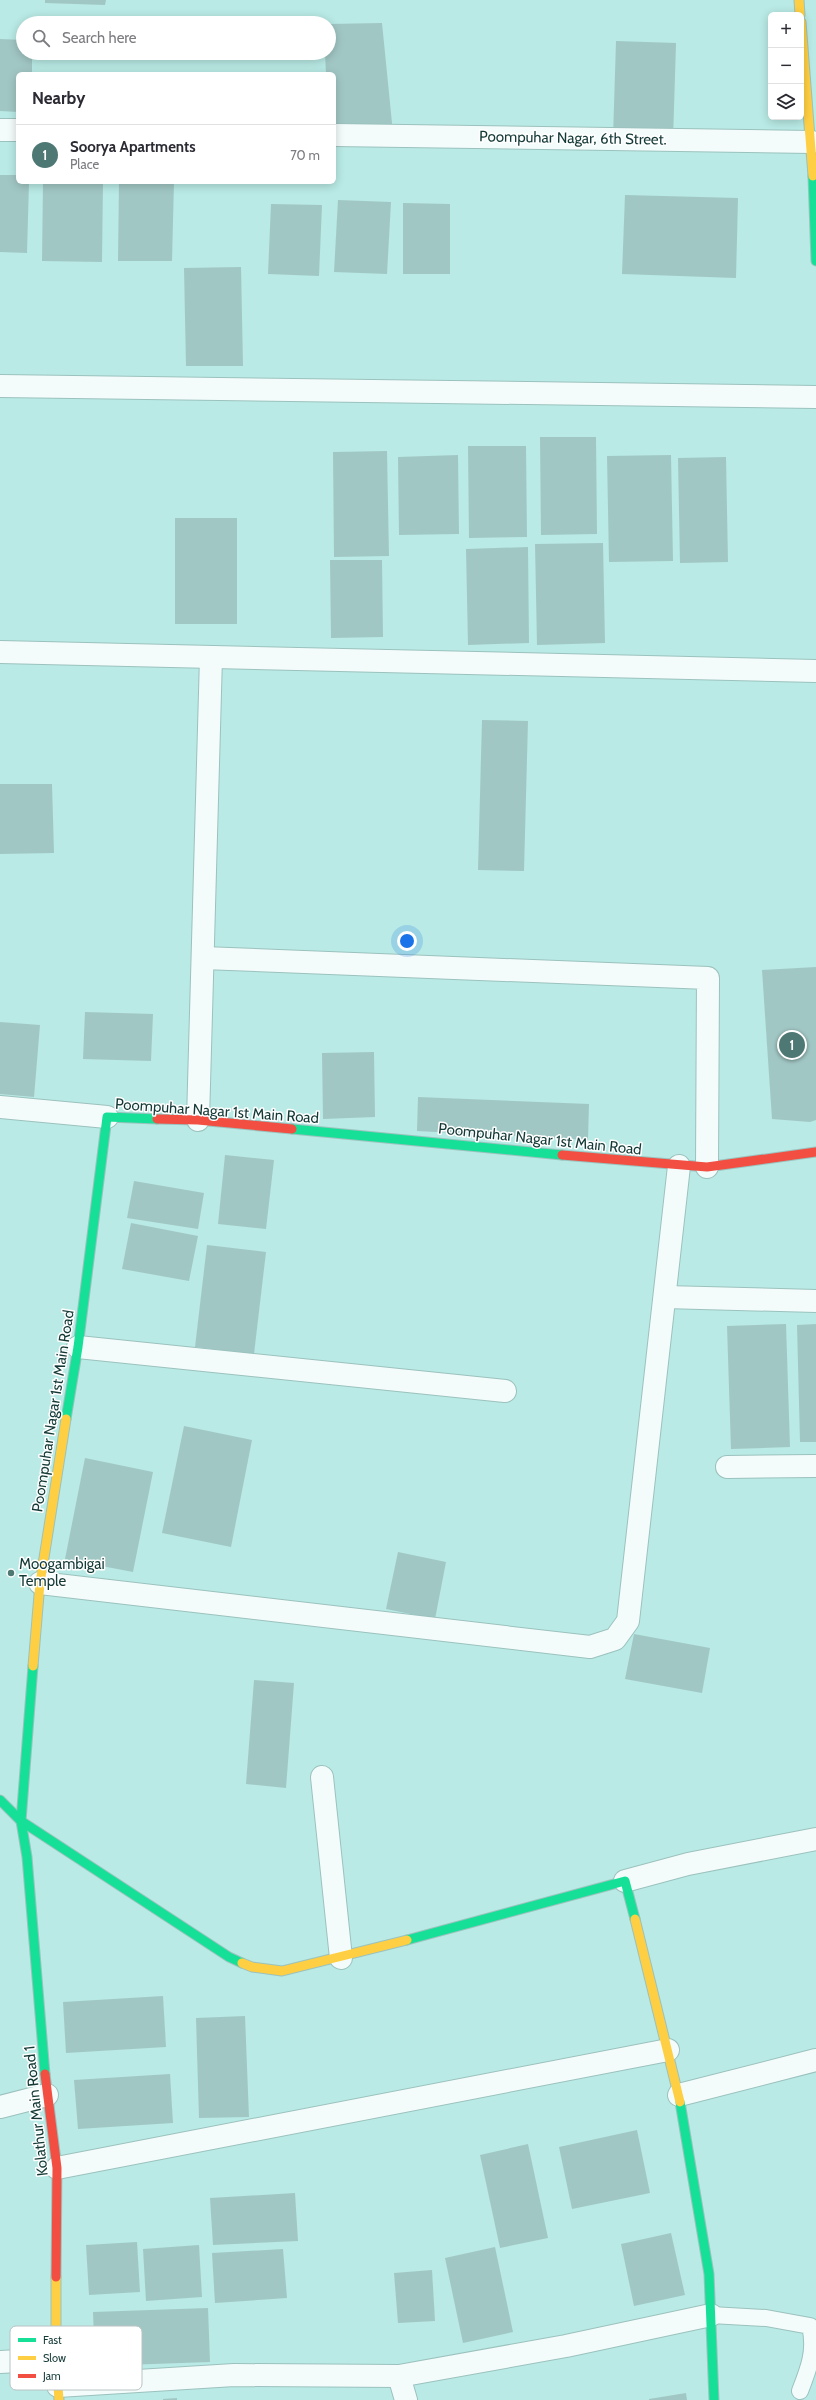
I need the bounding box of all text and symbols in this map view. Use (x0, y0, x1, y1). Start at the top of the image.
map controls (768, 12, 804, 120)
button: + (768, 12, 804, 48)
search box (16, 16, 336, 60)
icon: search (30, 27, 52, 49)
text: Search here (62, 29, 137, 47)
button: − (768, 48, 804, 84)
button: layers (768, 84, 804, 120)
text: Nearby (32, 88, 85, 108)
street label: Poompuhar Nagar, 6th Street. (479, 127, 667, 149)
text: Soorya Apartments (70, 138, 196, 156)
text: 1 (43, 147, 47, 163)
text: 70 m (290, 147, 320, 163)
text: Place (70, 156, 99, 172)
your location (397, 931, 417, 951)
pin: 1 (779, 1030, 805, 1060)
street label: Poompuhar Nagar 1st Main Road (114, 1095, 320, 1127)
street label: Poompuhar Nagar 1st Main Road (437, 1119, 643, 1159)
street label: Poompuhar Nagar 1st Main Road (28, 1309, 78, 1513)
place label: Moogambigai Temple (19, 1555, 105, 1590)
marker: Moogambigai Temple (6, 1568, 16, 1578)
street label: Kolathur Main Road 1 (20, 2045, 52, 2177)
legend (10, 2326, 142, 2390)
text: Fast (43, 2333, 62, 2347)
text: Slow (43, 2351, 66, 2365)
text: Jam (42, 2369, 61, 2383)

